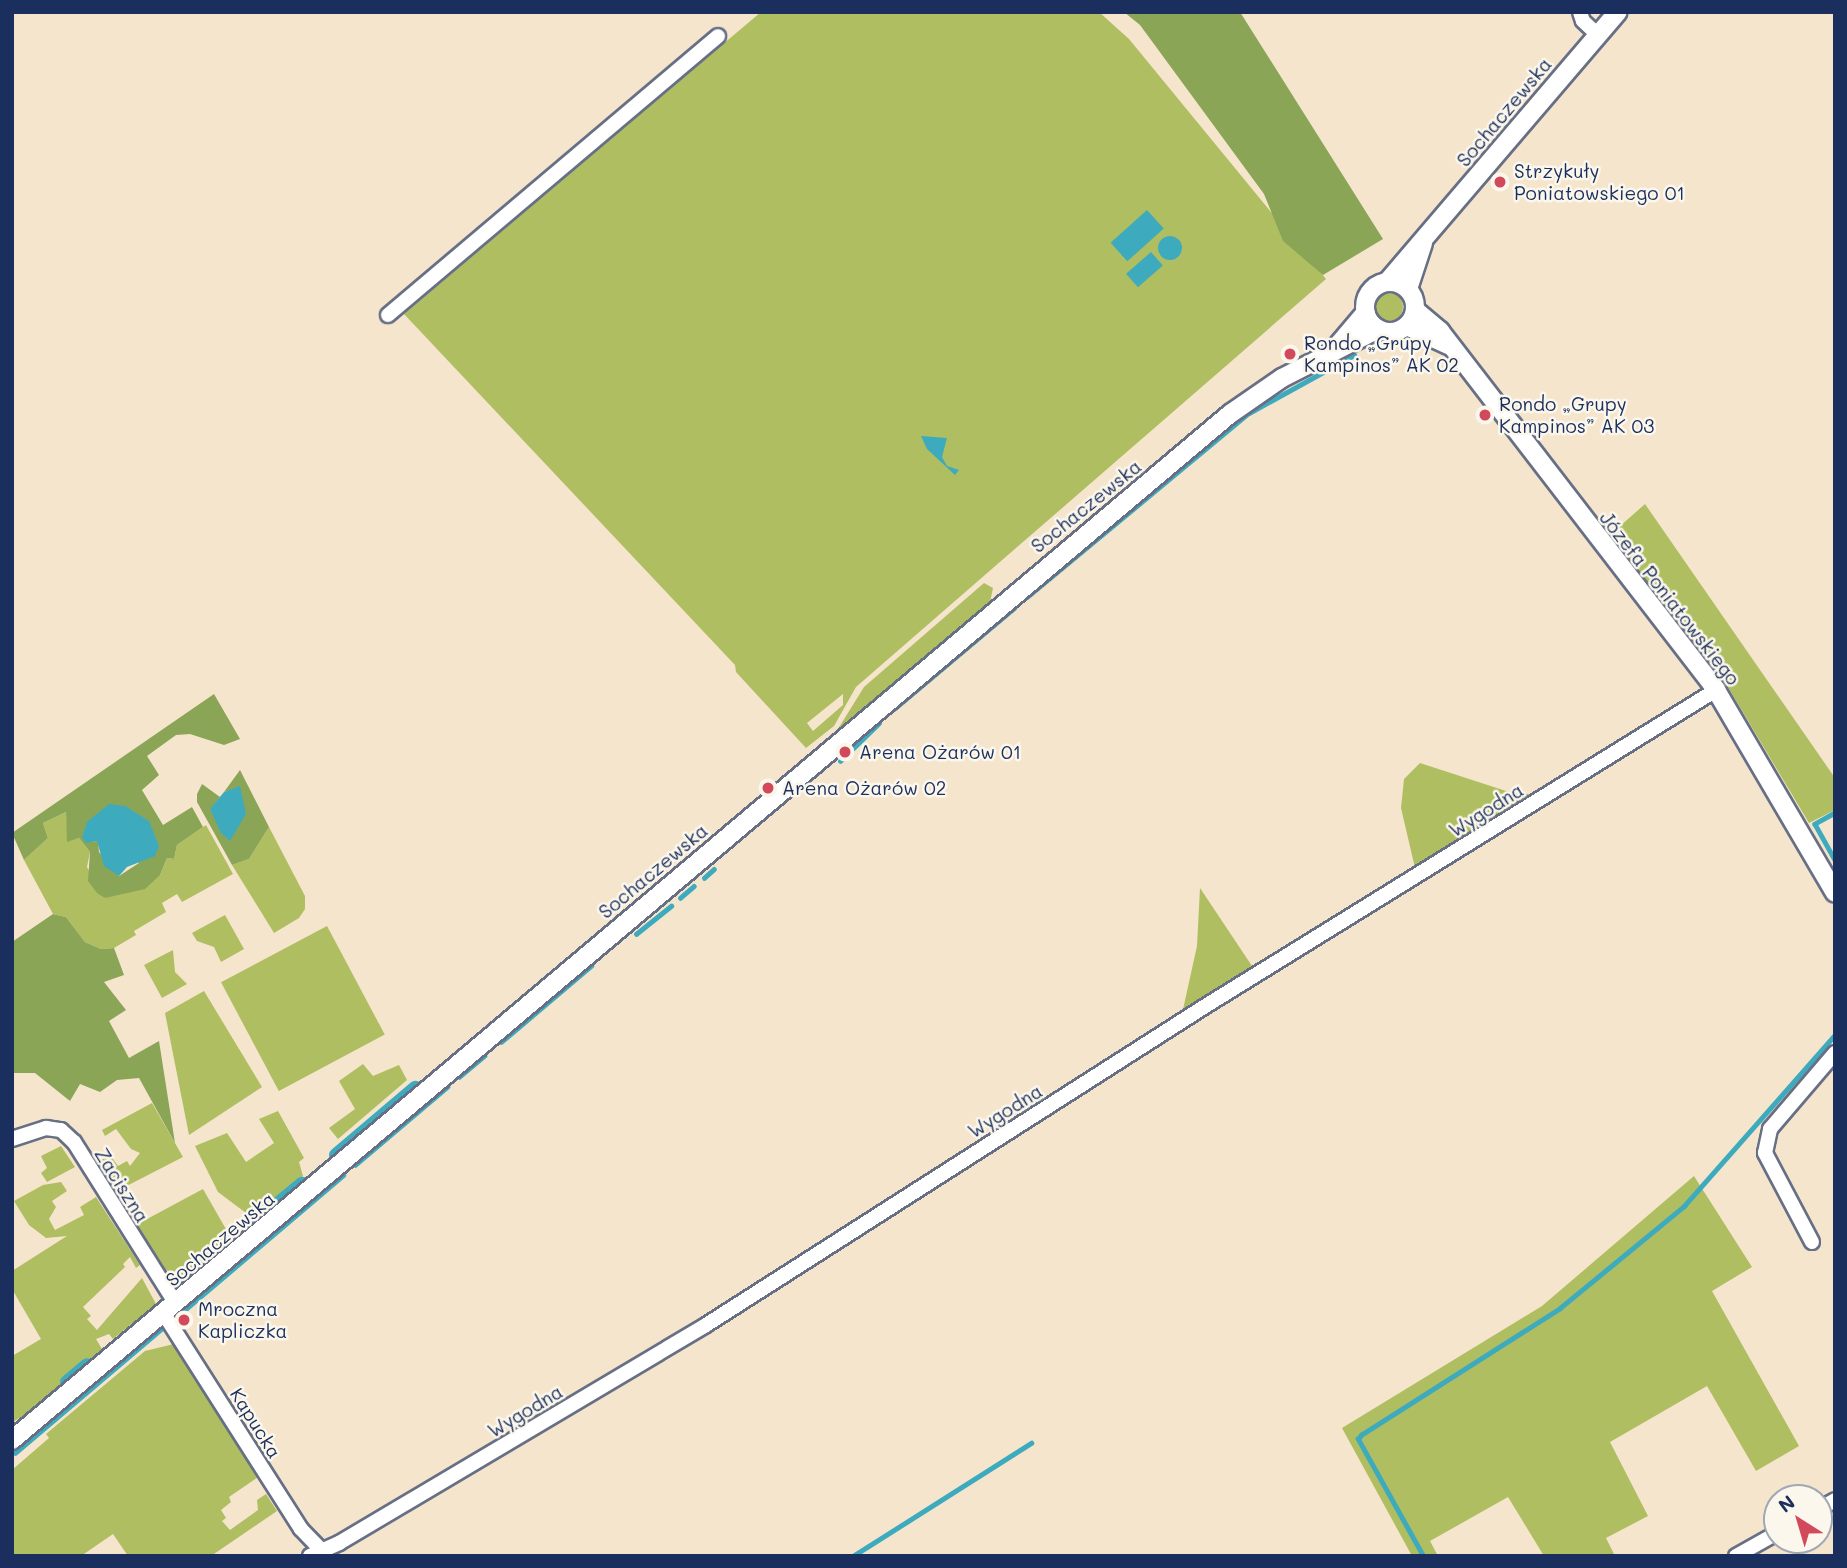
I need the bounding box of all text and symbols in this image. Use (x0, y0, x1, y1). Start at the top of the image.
street label: Sochaczewska (1452, 53, 1556, 171)
place label: Strzykuły Poniatowskiego 01 (1514, 160, 1685, 204)
marker: Strzykuły Poniatowskiego 01 (1492, 174, 1508, 190)
place label: Rondo „Grupy Kampinos” AK 02 (1304, 332, 1459, 376)
marker: Rondo „Grupy Kampinos” AK 02 (1282, 346, 1298, 362)
place label: Rondo „Grupy Kampinos” AK 03 (1499, 393, 1654, 437)
marker: Rondo „Grupy Kampinos” AK 03 (1477, 407, 1493, 423)
street label: Sochaczewska (1026, 455, 1146, 557)
street label: Józefa Poniatowskiego (1595, 507, 1745, 689)
place label: Arena Ożarów 01 (859, 741, 1021, 763)
marker: Arena Ożarów 01 (837, 744, 853, 760)
place label: Arena Ożarów 02 (782, 777, 946, 799)
street label: Wygodna (1445, 778, 1527, 842)
marker: Arena Ożarów 02 (760, 780, 776, 796)
street label: Sochaczewska (594, 819, 712, 923)
street label: Wygodna (964, 1079, 1046, 1143)
street label: Zaciszna (90, 1143, 154, 1227)
street label: Sochaczewska (161, 1187, 279, 1291)
place label: Mroczna Kapliczka (198, 1298, 287, 1342)
marker: Mroczna Kapliczka (176, 1312, 192, 1328)
street label: Wygodna (483, 1380, 567, 1442)
street label: Kapucka (226, 1384, 286, 1462)
north arrow (1763, 1484, 1833, 1554)
text: N (1773, 1489, 1800, 1518)

